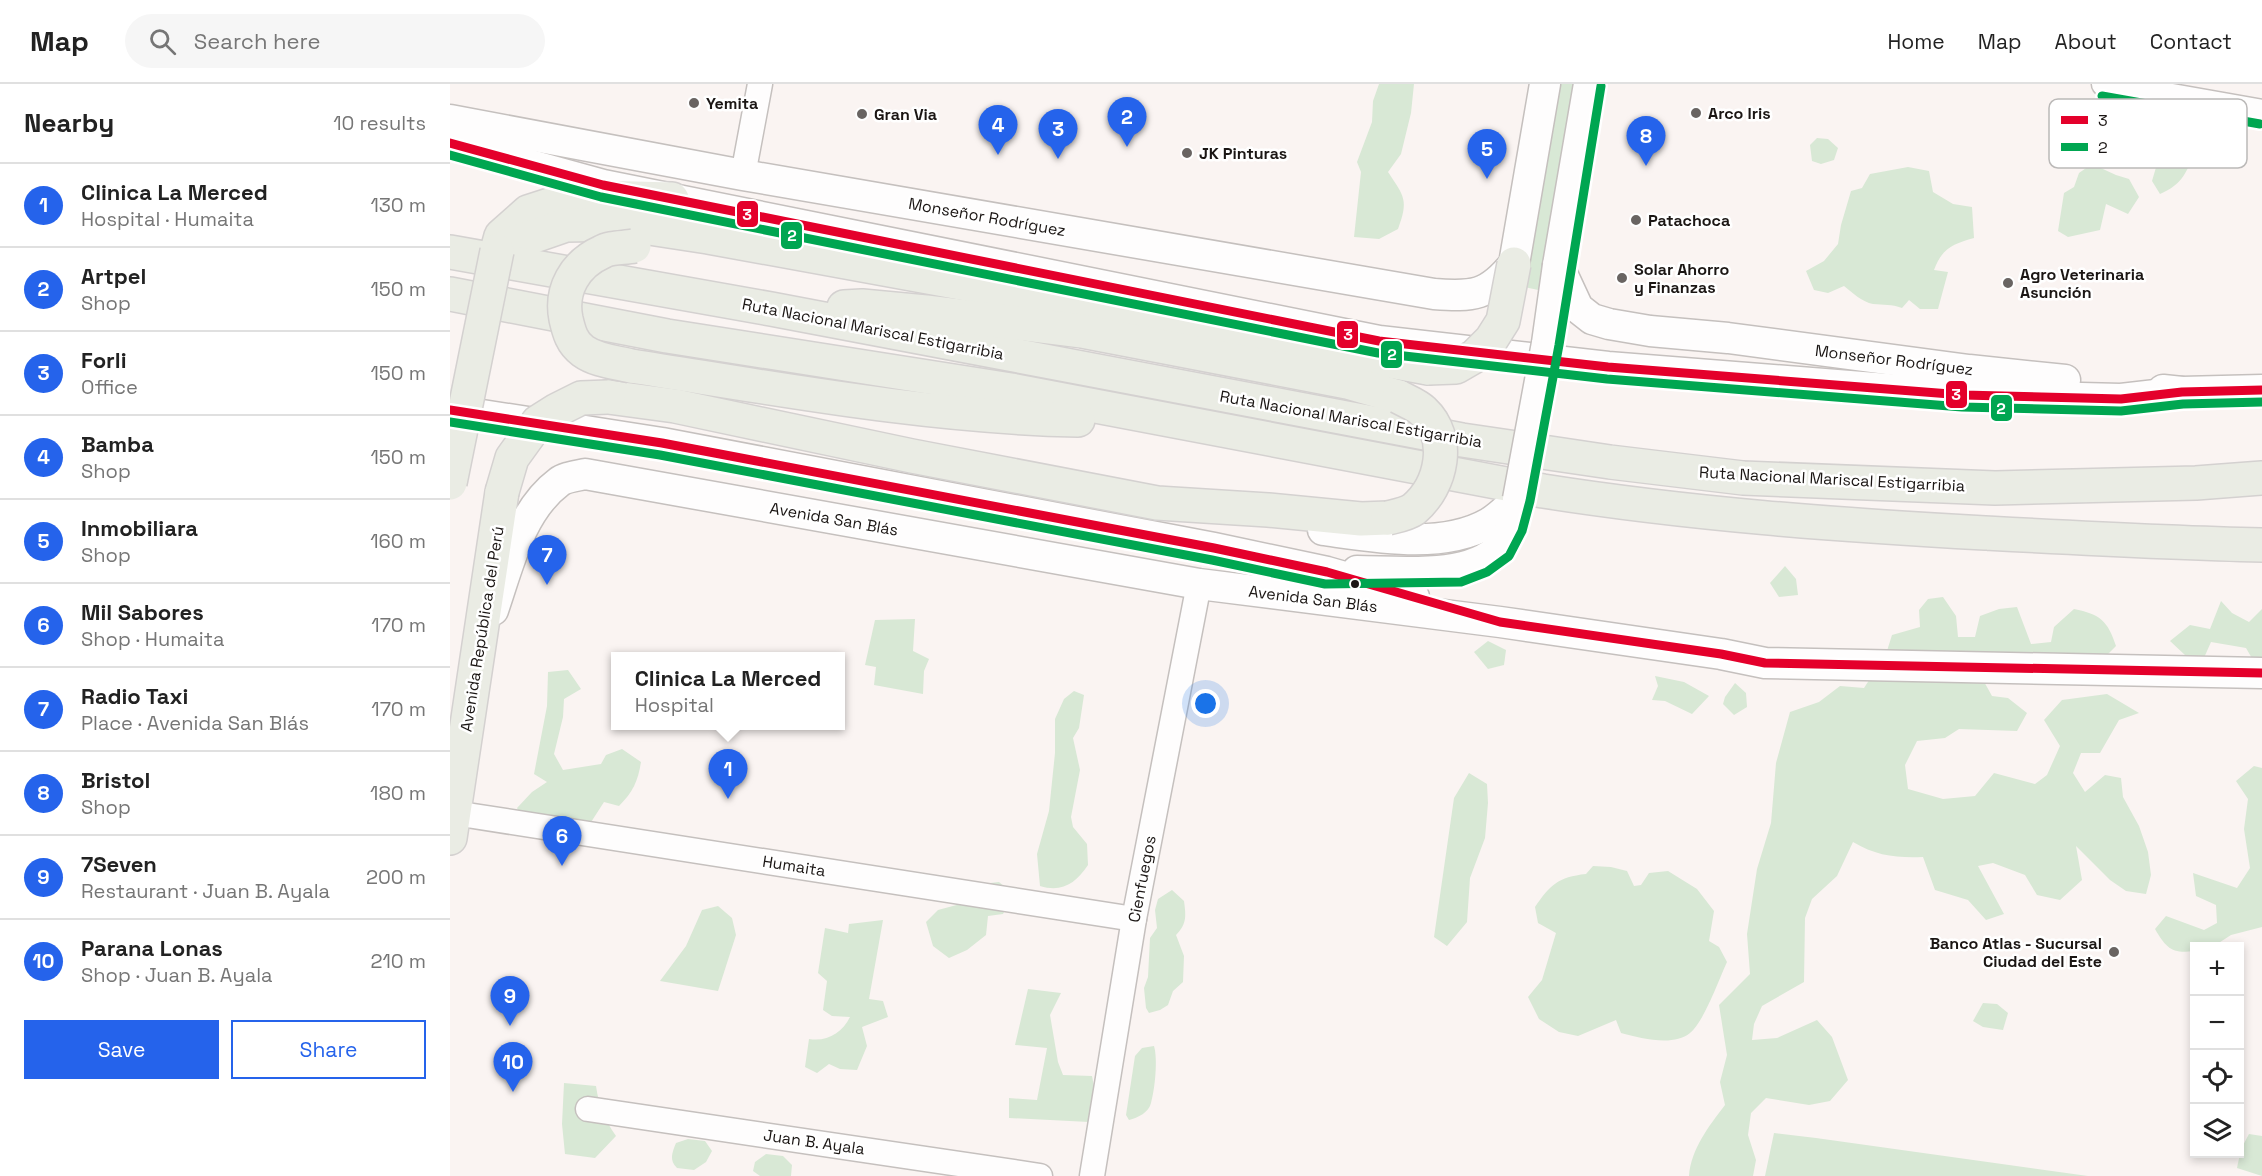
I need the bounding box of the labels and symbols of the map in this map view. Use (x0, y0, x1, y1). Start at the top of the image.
place label: Yemita (706, 93, 758, 114)
marker: Yemita (687, 96, 701, 110)
pin: 2 (1108, 98, 1146, 147)
legend (2049, 99, 2247, 168)
place label: Arco Iris (1708, 103, 1771, 124)
place label: Gran Via (874, 104, 937, 125)
pin: 4 (978, 106, 1018, 155)
marker: Arco Iris (1689, 106, 1703, 120)
marker: Gran Via (855, 107, 869, 121)
pin: 3 (1038, 110, 1078, 159)
text: 3 (2098, 110, 2108, 131)
pin: 8 (1626, 116, 1666, 166)
pin: 5 (1468, 130, 1506, 179)
text: 2 (2098, 137, 2108, 158)
place label: JK Pinturas (1199, 143, 1287, 164)
marker: JK Pinturas (1180, 146, 1194, 160)
street label: Monseñor Rodríguez (907, 193, 1067, 241)
line badge: 3 (736, 200, 759, 228)
text: 3 (742, 204, 752, 225)
place label: Patachoca (1648, 210, 1730, 231)
marker: Patachoca (1629, 213, 1643, 227)
line badge: 2 (780, 221, 803, 250)
text: 2 (787, 225, 797, 246)
place label: Solar Ahorro y Finanzas (1634, 259, 1729, 298)
place label: Agro Veterinaria Asunción (2020, 264, 2144, 303)
marker: Solar Ahorro y Finanzas (1615, 271, 1629, 285)
marker: Agro Veterinaria Asunción (2001, 276, 2015, 290)
street label: Ruta Nacional Mariscal Estigarribia (740, 293, 1006, 365)
line badge: 3 (1336, 320, 1359, 349)
text: 3 (1343, 324, 1353, 345)
line badge: 2 (1380, 340, 1403, 369)
street label: Monseñor Rodríguez (1814, 340, 1974, 380)
text: 2 (1387, 344, 1397, 365)
line badge: 3 (1945, 380, 1968, 409)
text: 3 (1951, 384, 1961, 405)
street label: Ruta Nacional Mariscal Estigarribia (1218, 386, 1484, 452)
line badge: 2 (1990, 394, 2013, 422)
text: 2 (1996, 398, 2006, 419)
street label: Ruta Nacional Mariscal Estigarribia (1699, 462, 1965, 496)
street label: Avenida San Blás (768, 497, 900, 541)
street label: Avenida República del Perú (455, 525, 509, 733)
pin: 7 (528, 536, 566, 585)
unlabelled marker (1349, 578, 1361, 590)
street label: Avenida San Blás (1247, 581, 1379, 617)
your location (1191, 689, 1220, 718)
pin: 1 (708, 750, 748, 799)
pin: 6 (542, 816, 582, 866)
street label: Cienfuegos (1123, 834, 1161, 924)
street label: Humaita (761, 851, 827, 881)
place label: Banco Atlas - Sucursal Ciudad del Este (1929, 933, 2102, 972)
marker: Banco Atlas - Sucursal Ciudad del Este (2107, 945, 2121, 959)
pin: 9 (490, 976, 530, 1026)
pin: 10 (494, 1042, 532, 1092)
street label: Juan B. Ayala (762, 1124, 866, 1160)

